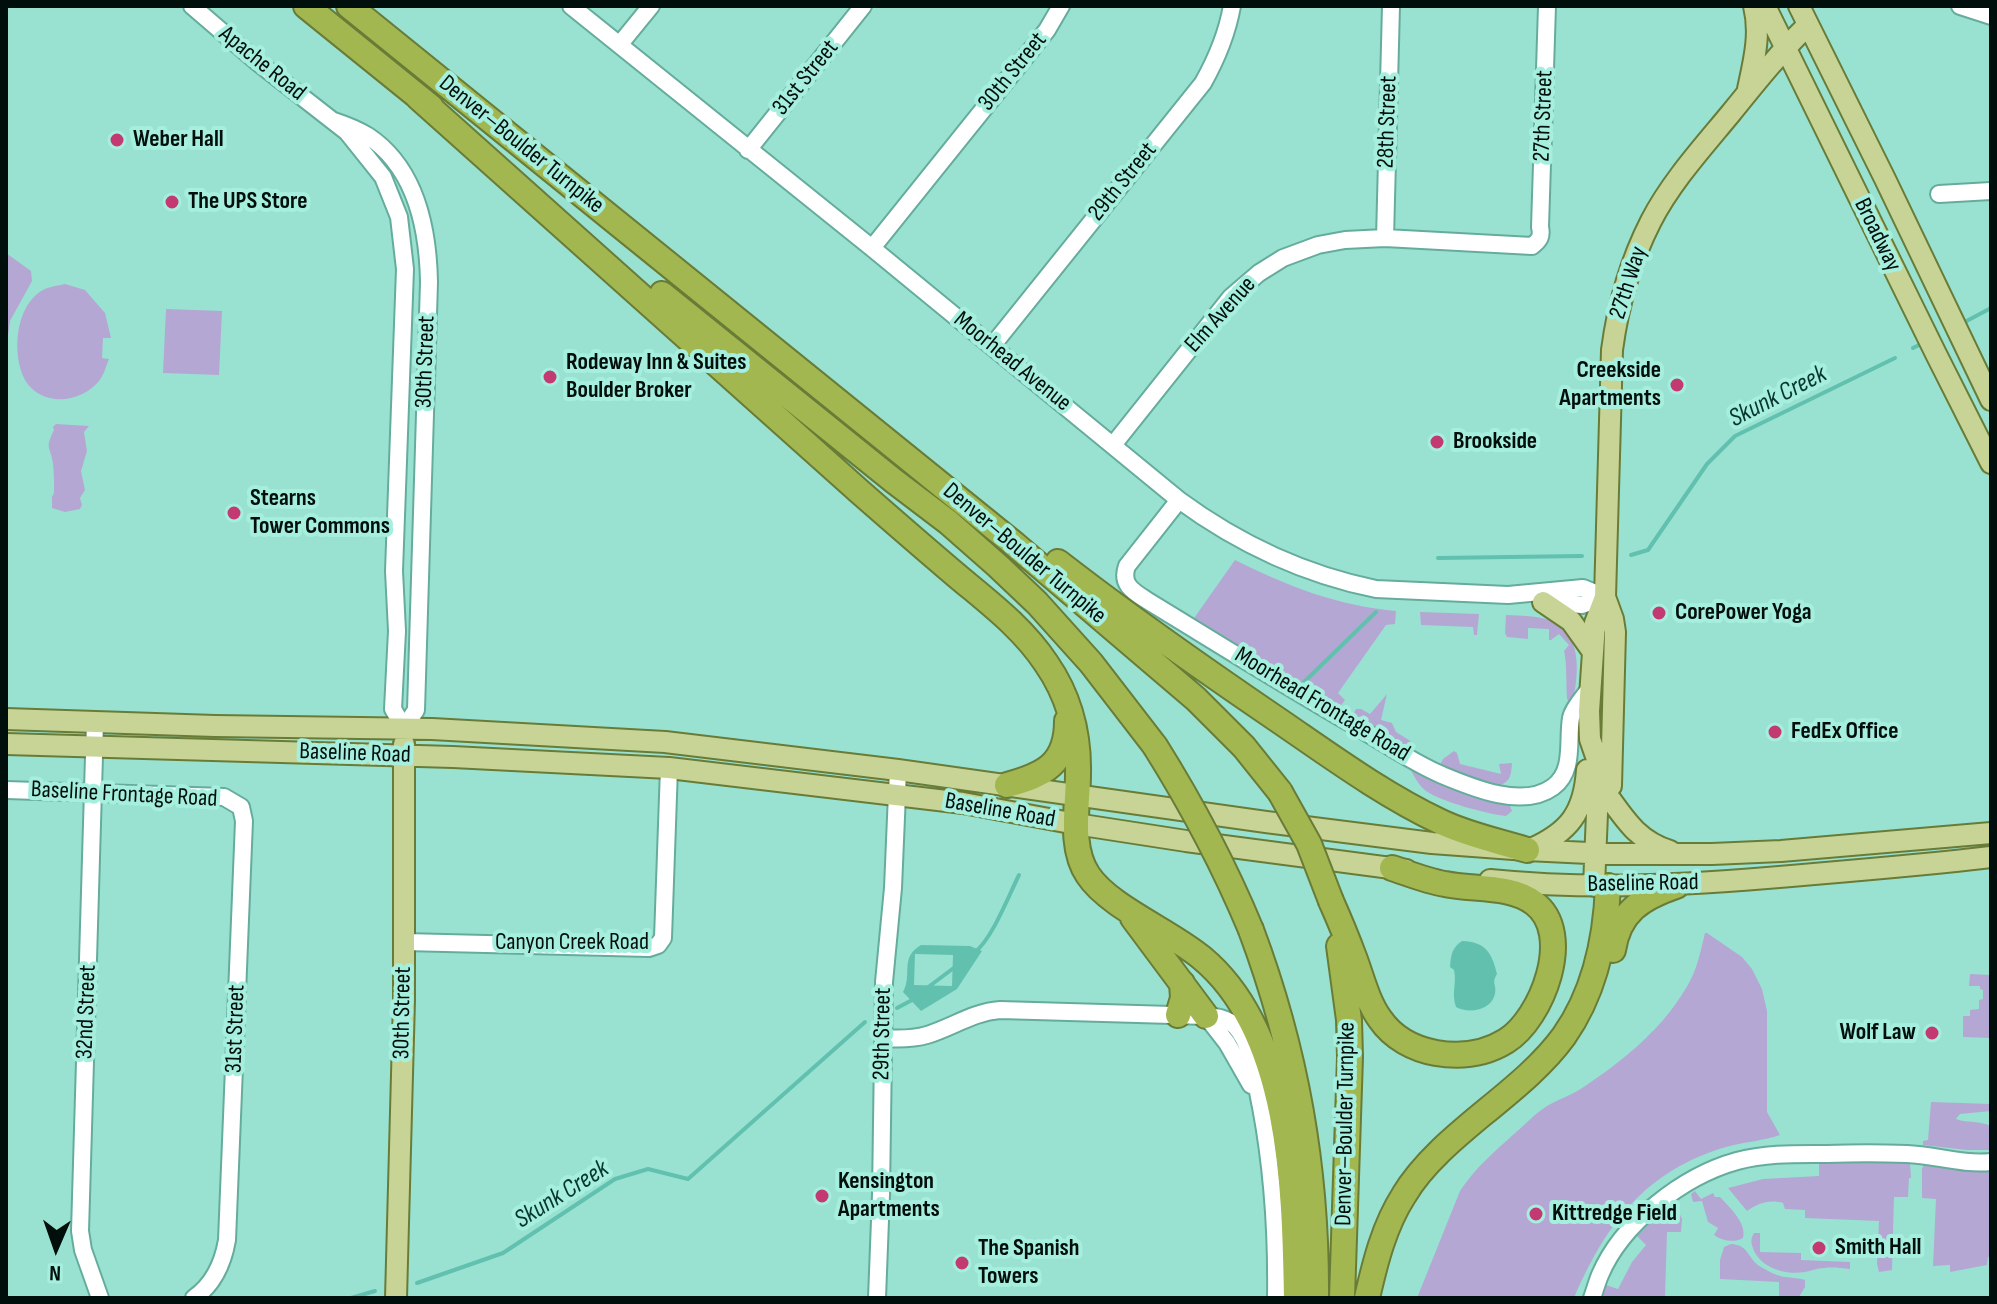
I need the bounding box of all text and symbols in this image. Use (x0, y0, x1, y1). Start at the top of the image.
street label: Apache Road (213, 20, 311, 108)
street label: 30th Street (973, 27, 1053, 117)
street label: 31st Street (767, 34, 845, 122)
street label: Denver–Boulder Turnpike (433, 70, 609, 220)
street label: 27th Street (1528, 70, 1560, 162)
street label: 28th Street (1372, 75, 1404, 169)
place label: Weber Hall (133, 126, 224, 154)
marker: Weber Hall (108, 131, 126, 149)
street label: 29th Street (1083, 137, 1163, 227)
place label: The UPS Store (188, 188, 307, 216)
marker: The UPS Store (163, 193, 181, 211)
street label: Broadway (1847, 194, 1907, 276)
street label: 27th Way (1604, 243, 1654, 323)
street label: Elm Avenue (1179, 271, 1263, 359)
street label: Moorhead Avenue (947, 306, 1077, 418)
street label: 30th Street (410, 315, 442, 409)
place label: Rodeway Inn & Suites Boulder Broker (566, 349, 747, 405)
place label: Creekside Apartments (1559, 357, 1661, 413)
water label: Skunk Creek (1724, 359, 1832, 435)
marker: Rodeway Inn & Suites Boulder Broker (541, 368, 559, 386)
marker: Creekside Apartments (1668, 376, 1686, 394)
place label: Brookside (1453, 428, 1537, 456)
marker: Brookside (1428, 433, 1446, 451)
street label: Denver–Boulder Turnpike (937, 477, 1111, 631)
place label: Stearns Tower Commons (250, 485, 390, 541)
marker: Stearns Tower Commons (225, 504, 243, 522)
place label: CorePower Yoga (1675, 599, 1812, 627)
marker: CorePower Yoga (1650, 604, 1668, 622)
street label: Moorhead Frontage Road (1229, 641, 1415, 769)
place label: FedEx Office (1791, 718, 1898, 746)
marker: FedEx Office (1766, 723, 1784, 741)
street label: Baseline Road (299, 738, 411, 770)
street label: Baseline Frontage Road (30, 776, 218, 814)
street label: Baseline Road (943, 787, 1057, 835)
street label: Baseline Road (1587, 869, 1699, 899)
street label: Canyon Creek Road (495, 929, 649, 957)
street label: 32nd Street (71, 964, 103, 1060)
street label: 30th Street (388, 966, 418, 1060)
street label: 31st Street (220, 984, 252, 1074)
street label: 29th Street (868, 987, 898, 1081)
place label: Wolf Law (1839, 1019, 1916, 1047)
street label: Denver–Boulder Turnpike (1330, 1022, 1362, 1226)
marker: Wolf Law (1923, 1024, 1941, 1042)
water label: Skunk Creek (509, 1154, 615, 1236)
place label: Kensington Apartments (838, 1168, 940, 1224)
marker: Kensington Apartments (813, 1187, 831, 1205)
place label: Kittredge Field (1552, 1200, 1677, 1228)
marker: Kittredge Field (1527, 1205, 1545, 1223)
north arrow (16, 1208, 96, 1288)
place label: Smith Hall (1835, 1234, 1921, 1262)
place label: The Spanish Towers (978, 1235, 1079, 1291)
marker: Smith Hall (1810, 1239, 1828, 1257)
marker: The Spanish Towers (953, 1254, 971, 1272)
text: N (49, 1259, 61, 1286)

